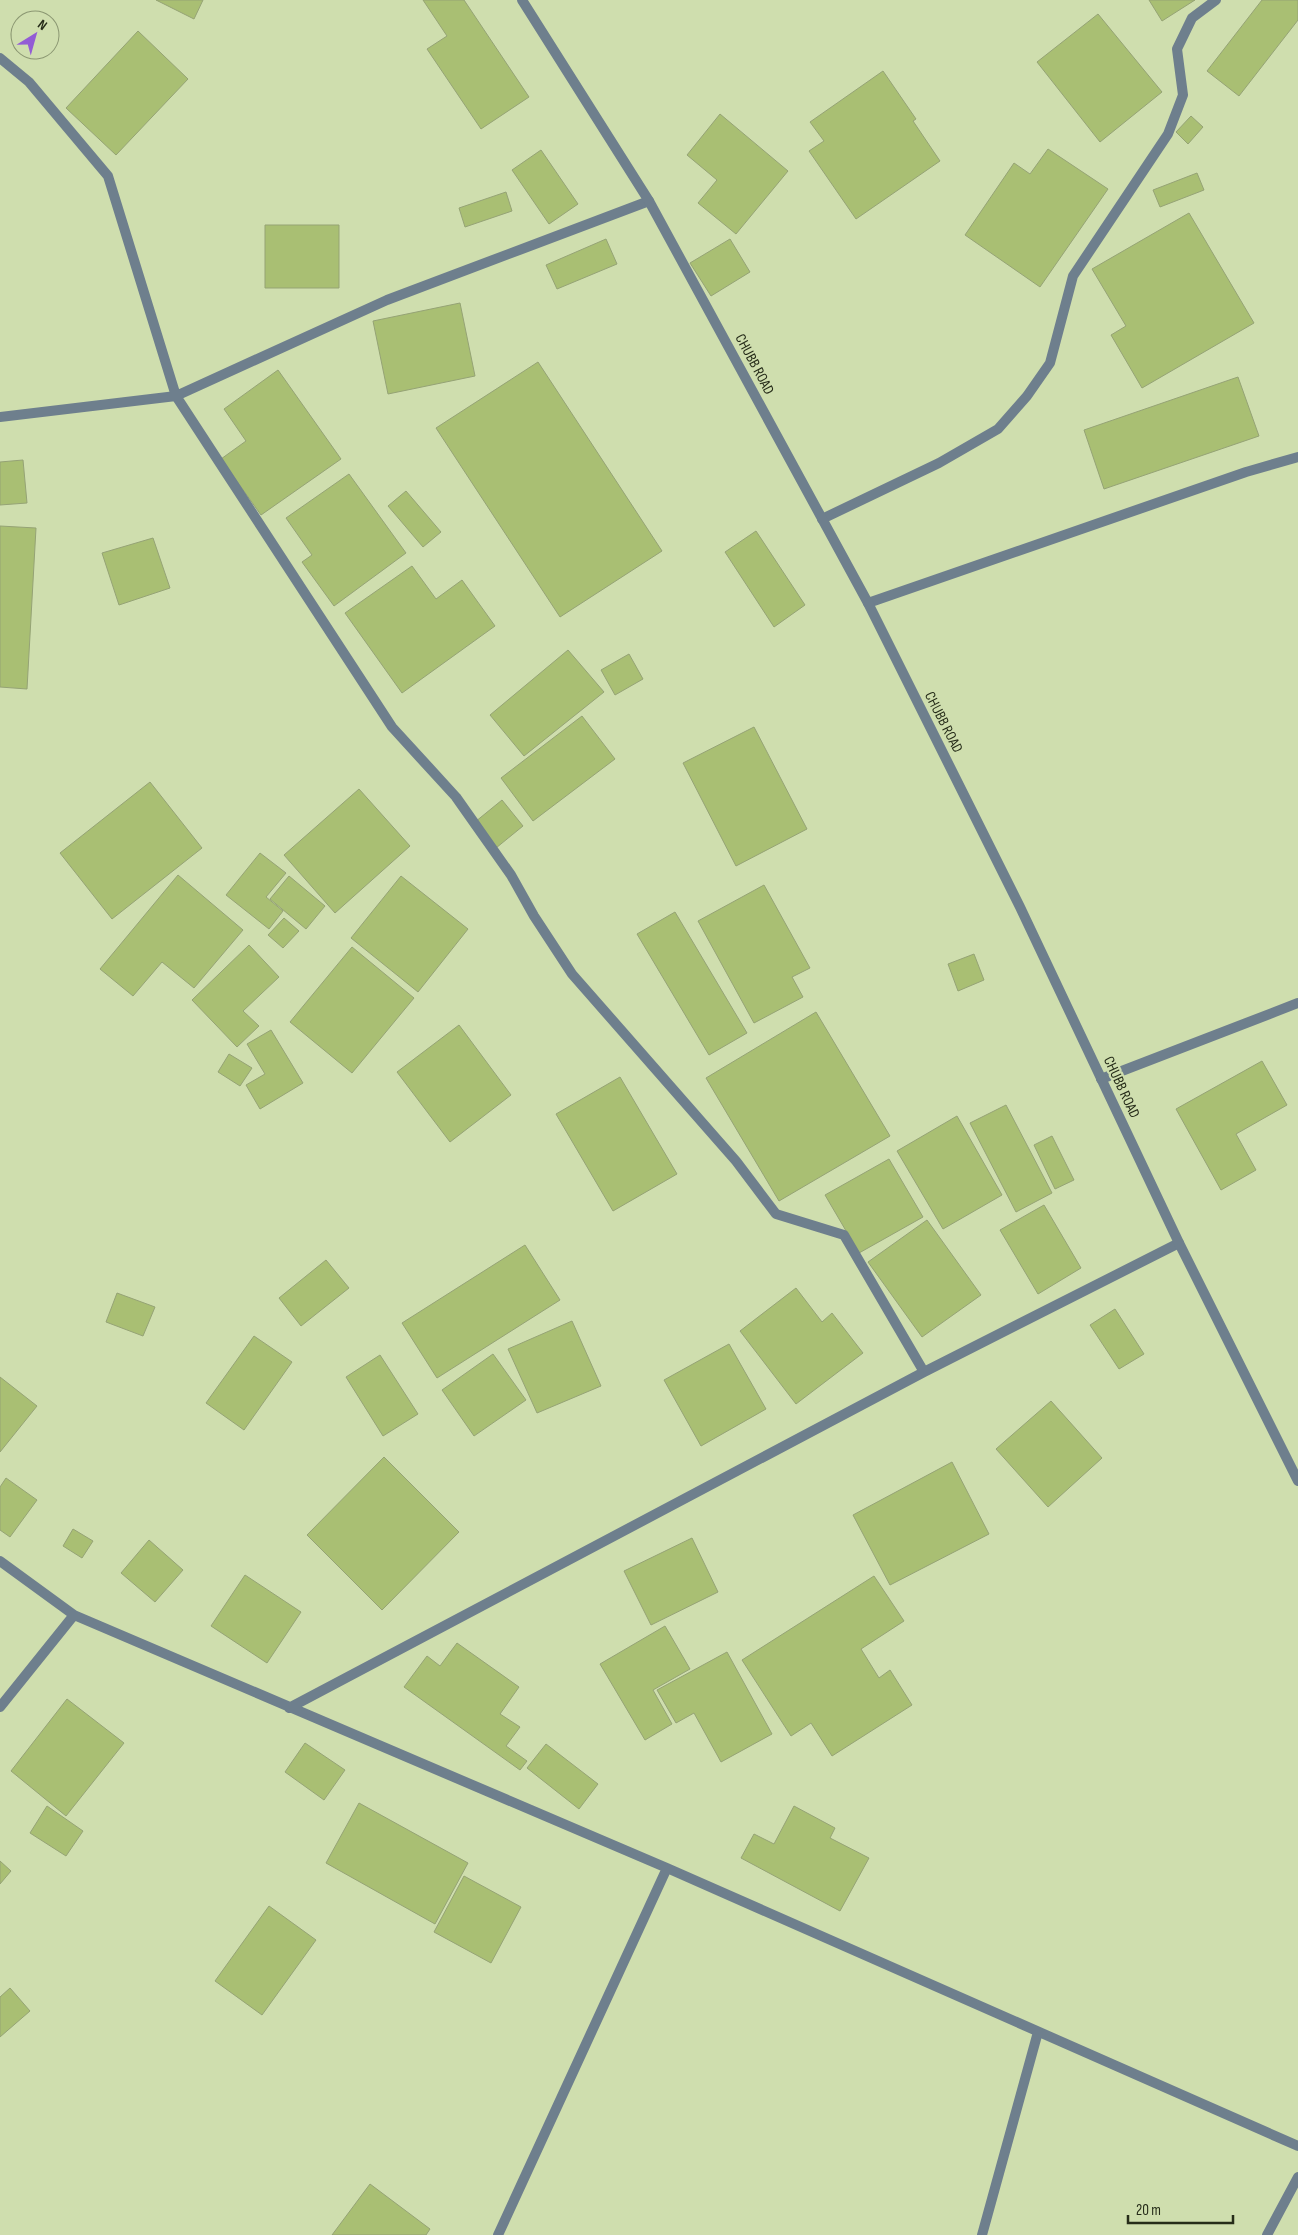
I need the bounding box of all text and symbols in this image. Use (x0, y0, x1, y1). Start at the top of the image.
north arrow (10, 10, 60, 60)
text: N (34, 16, 51, 34)
street label: CHUBB ROAD (731, 331, 778, 398)
street label: CHUBB ROAD (920, 689, 967, 756)
street label: CHUBB ROAD (1099, 1053, 1144, 1121)
scale bar (1128, 2192, 1233, 2224)
text: 20 m (1136, 2201, 1161, 2220)

